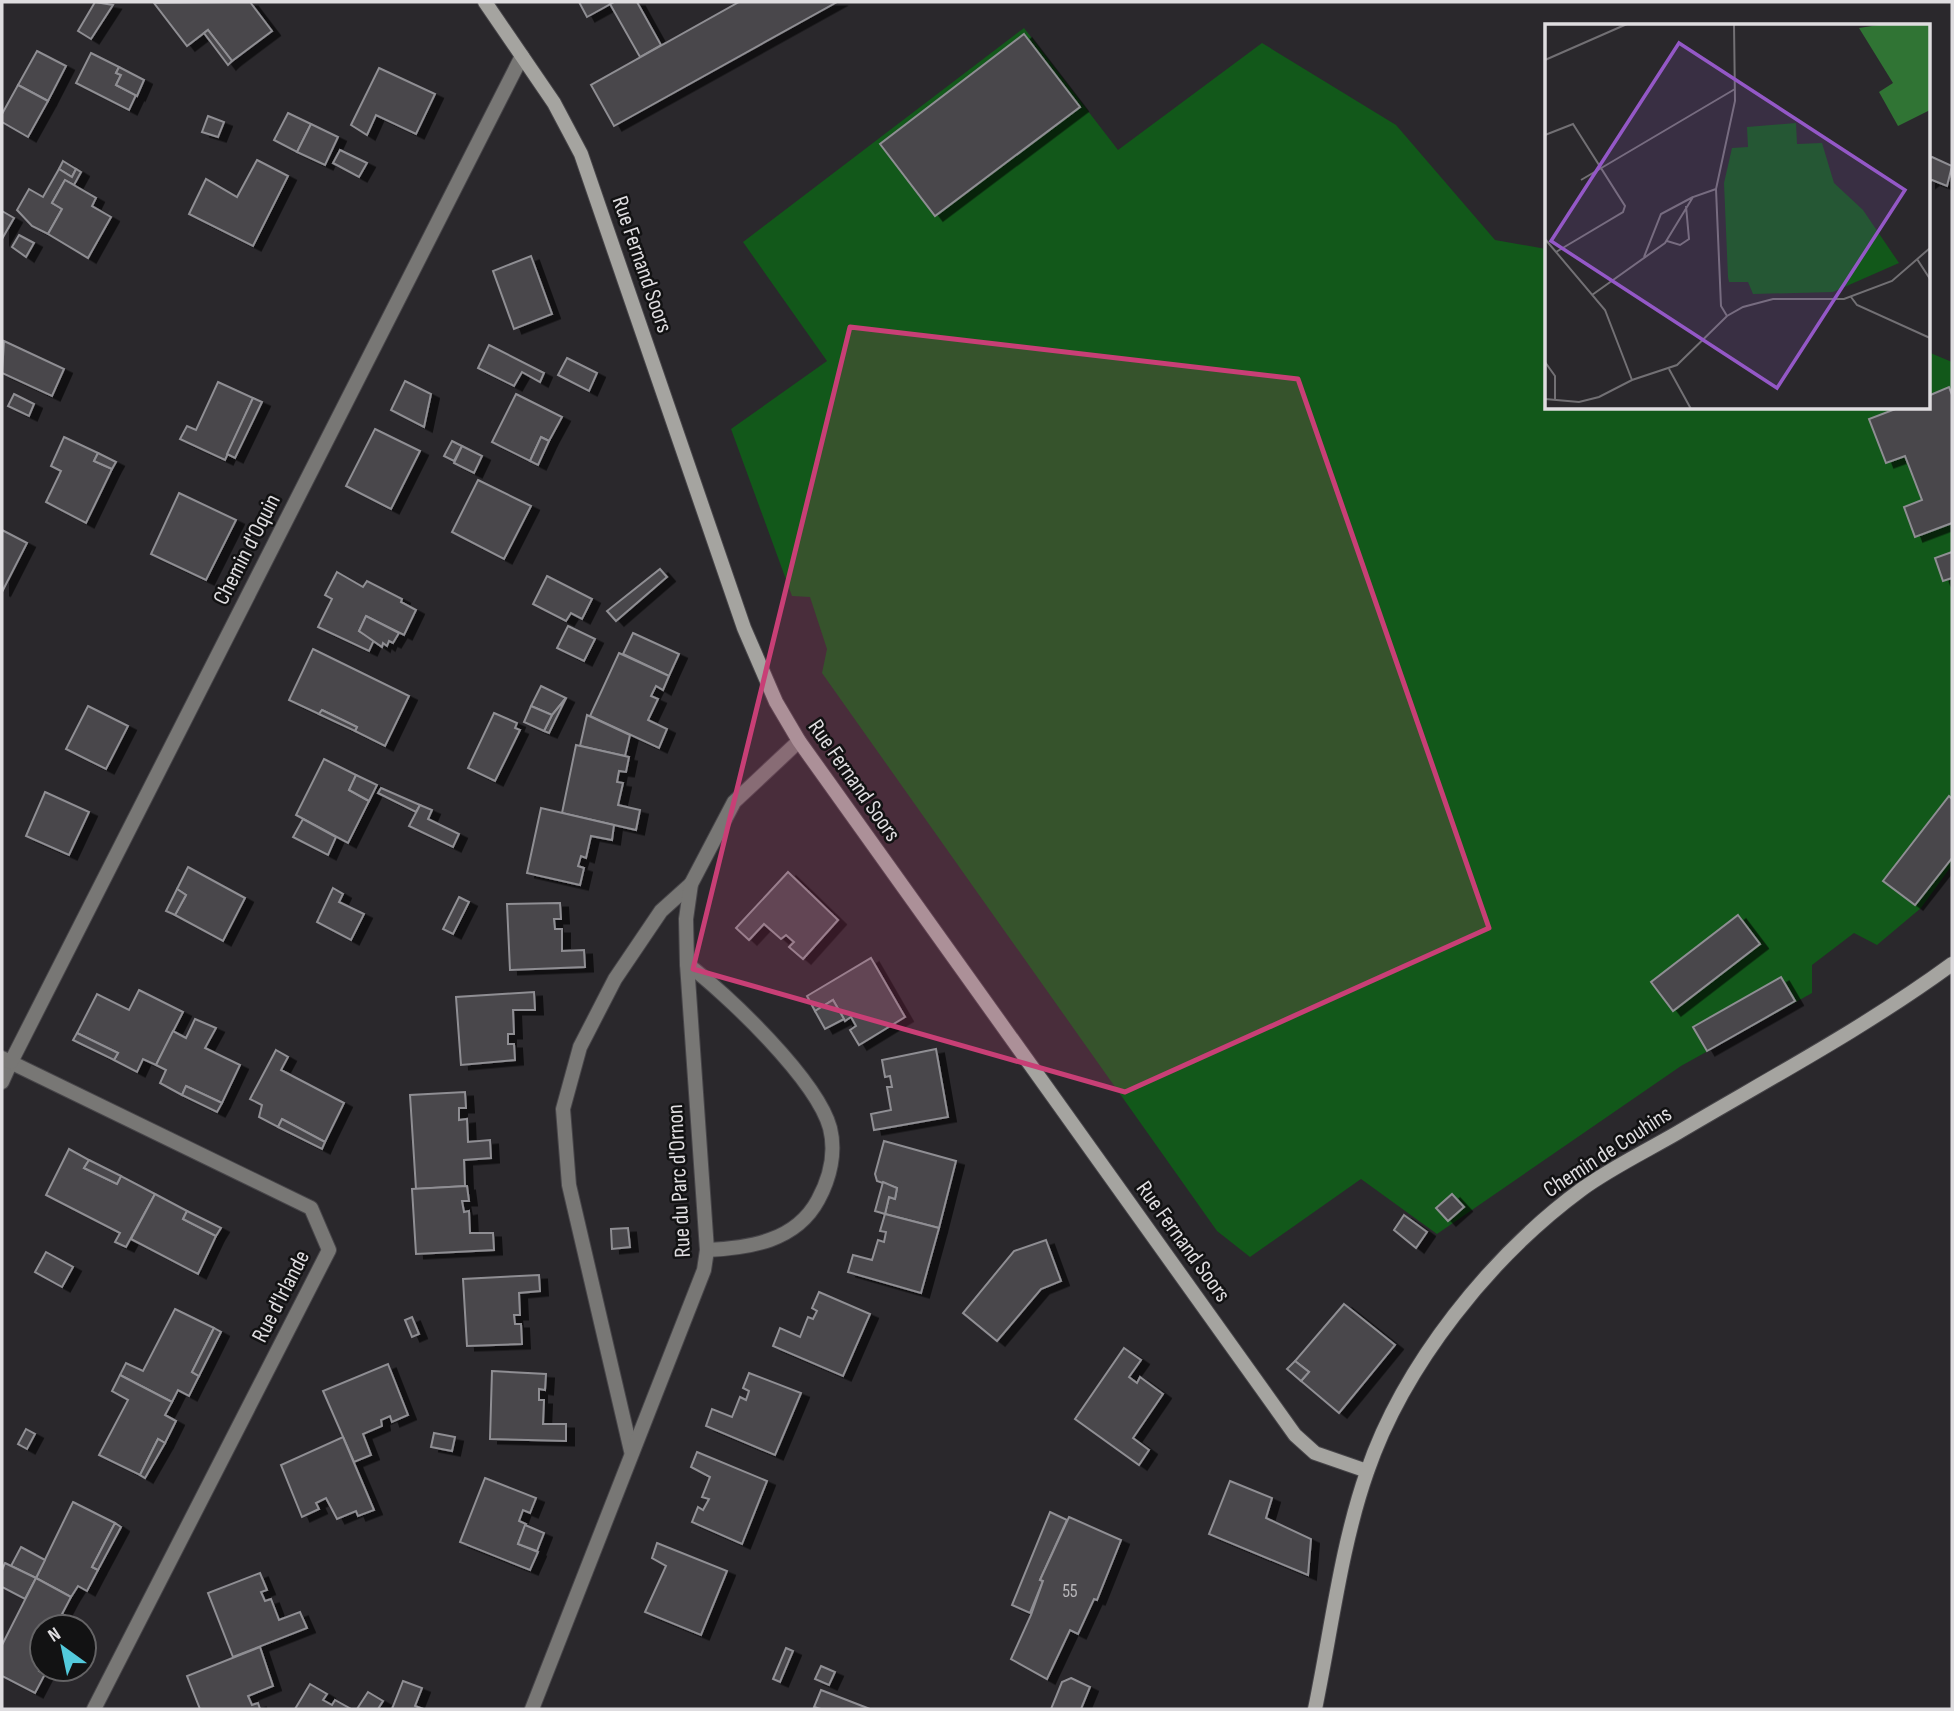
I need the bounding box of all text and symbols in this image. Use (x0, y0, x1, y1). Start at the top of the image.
inset map (1545, 24, 1930, 410)
street label: Rue Fernand Soors (606, 192, 679, 336)
street label: Chemin d'Oquin (207, 489, 287, 610)
street label: Rue Fernand Soors (802, 714, 907, 847)
street label: Chemin de Couhins (1538, 1100, 1677, 1204)
street label: Rue du Parc d'Ornon (661, 1103, 697, 1258)
street label: Rue Fernand Soors (1130, 1176, 1236, 1308)
street label: Rue d'Irlande (246, 1246, 316, 1347)
house number: 55 (1062, 1580, 1078, 1603)
north arrow (28, 1613, 98, 1683)
text: N (44, 1623, 65, 1647)

